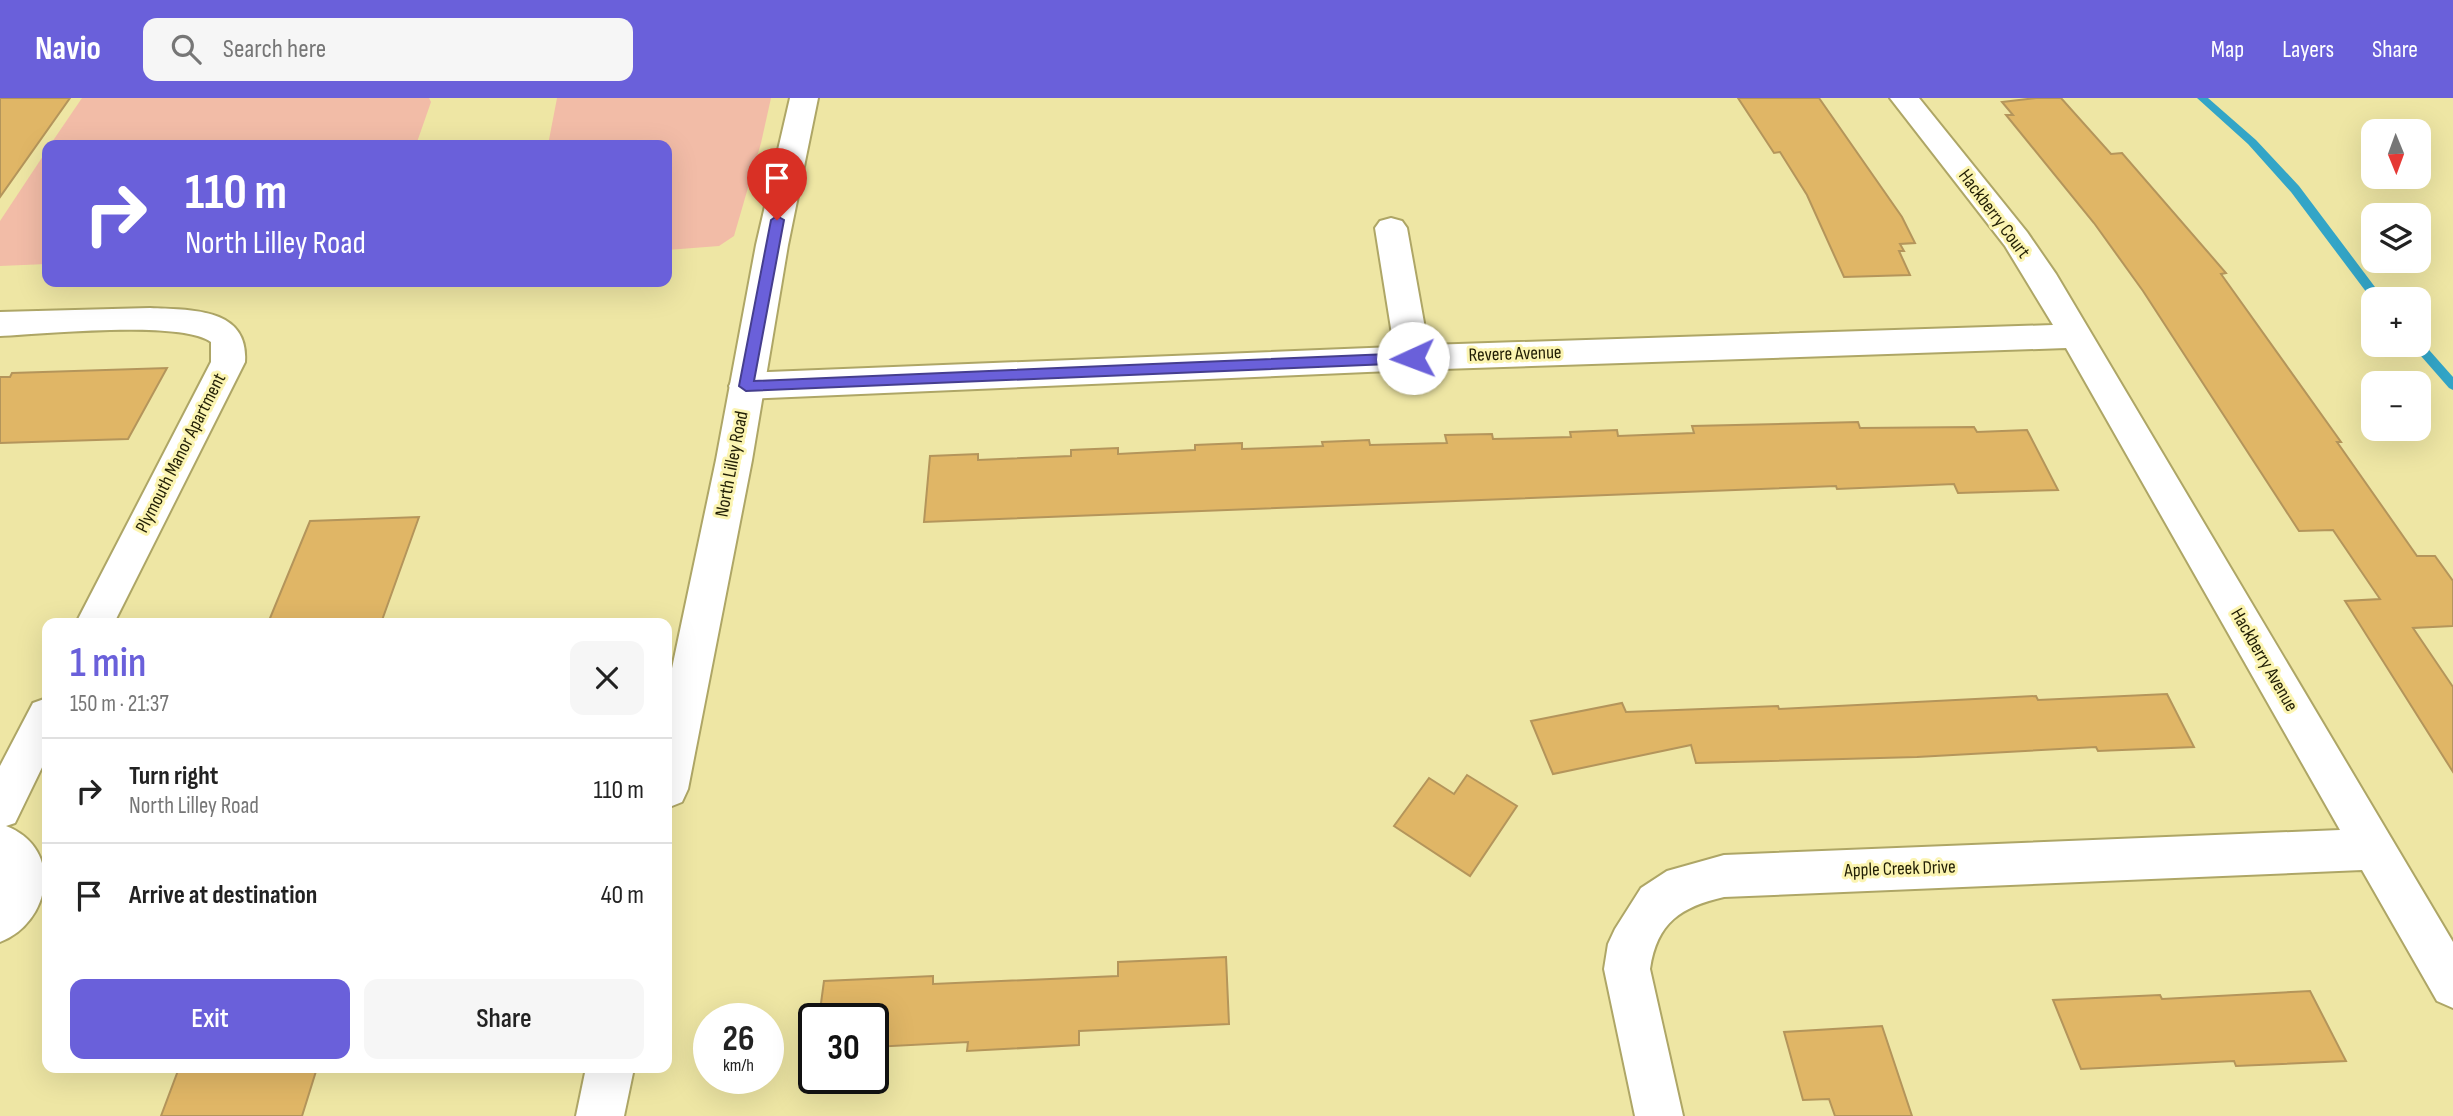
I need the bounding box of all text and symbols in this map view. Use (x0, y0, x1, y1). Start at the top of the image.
search box (143, 18, 633, 81)
text: Navio (35, 29, 101, 69)
icon: search (167, 30, 205, 68)
text: Search here (223, 34, 326, 65)
text: Map (2211, 35, 2244, 64)
text: Layers (2282, 35, 2334, 64)
text: Share (2372, 35, 2418, 64)
north arrow (2361, 119, 2431, 189)
map controls (2361, 119, 2431, 441)
pin (747, 148, 807, 220)
icon: arrive (758, 159, 796, 197)
text: 110 m (185, 164, 287, 223)
street label: Hackberry Court (1953, 165, 2035, 263)
icon: right (70, 168, 161, 259)
button: layers (2361, 203, 2431, 273)
text: North Lilley Road (185, 224, 366, 263)
button: + (2361, 287, 2431, 357)
position arrow (1376, 321, 1450, 395)
street label: Revere Avenue (1468, 341, 1562, 367)
street label: Plymouth Manor Apartment (131, 369, 231, 537)
button: − (2361, 371, 2431, 441)
street label: North Lilley Road (710, 409, 754, 519)
street label: Hackberry Avenue (2225, 604, 2303, 716)
text: 1 min (70, 638, 146, 689)
button: close (570, 641, 644, 715)
text: 150 m · 21:37 (70, 690, 169, 718)
text: Turn right (129, 761, 218, 792)
icon: right (70, 772, 108, 810)
text: 110 m (593, 775, 644, 806)
text: North Lilley Road (129, 792, 259, 820)
street label: Apple Creek Drive (1843, 856, 1956, 882)
icon: arrive (70, 877, 108, 915)
text: Arrive at destination (129, 880, 317, 911)
text: 40 m (601, 880, 644, 911)
button: Exit (70, 979, 350, 1059)
button: Share (364, 979, 644, 1059)
speed limit sign: 30 (798, 1003, 889, 1094)
text: 26 (723, 1018, 754, 1061)
text: km/h (723, 1055, 754, 1076)

